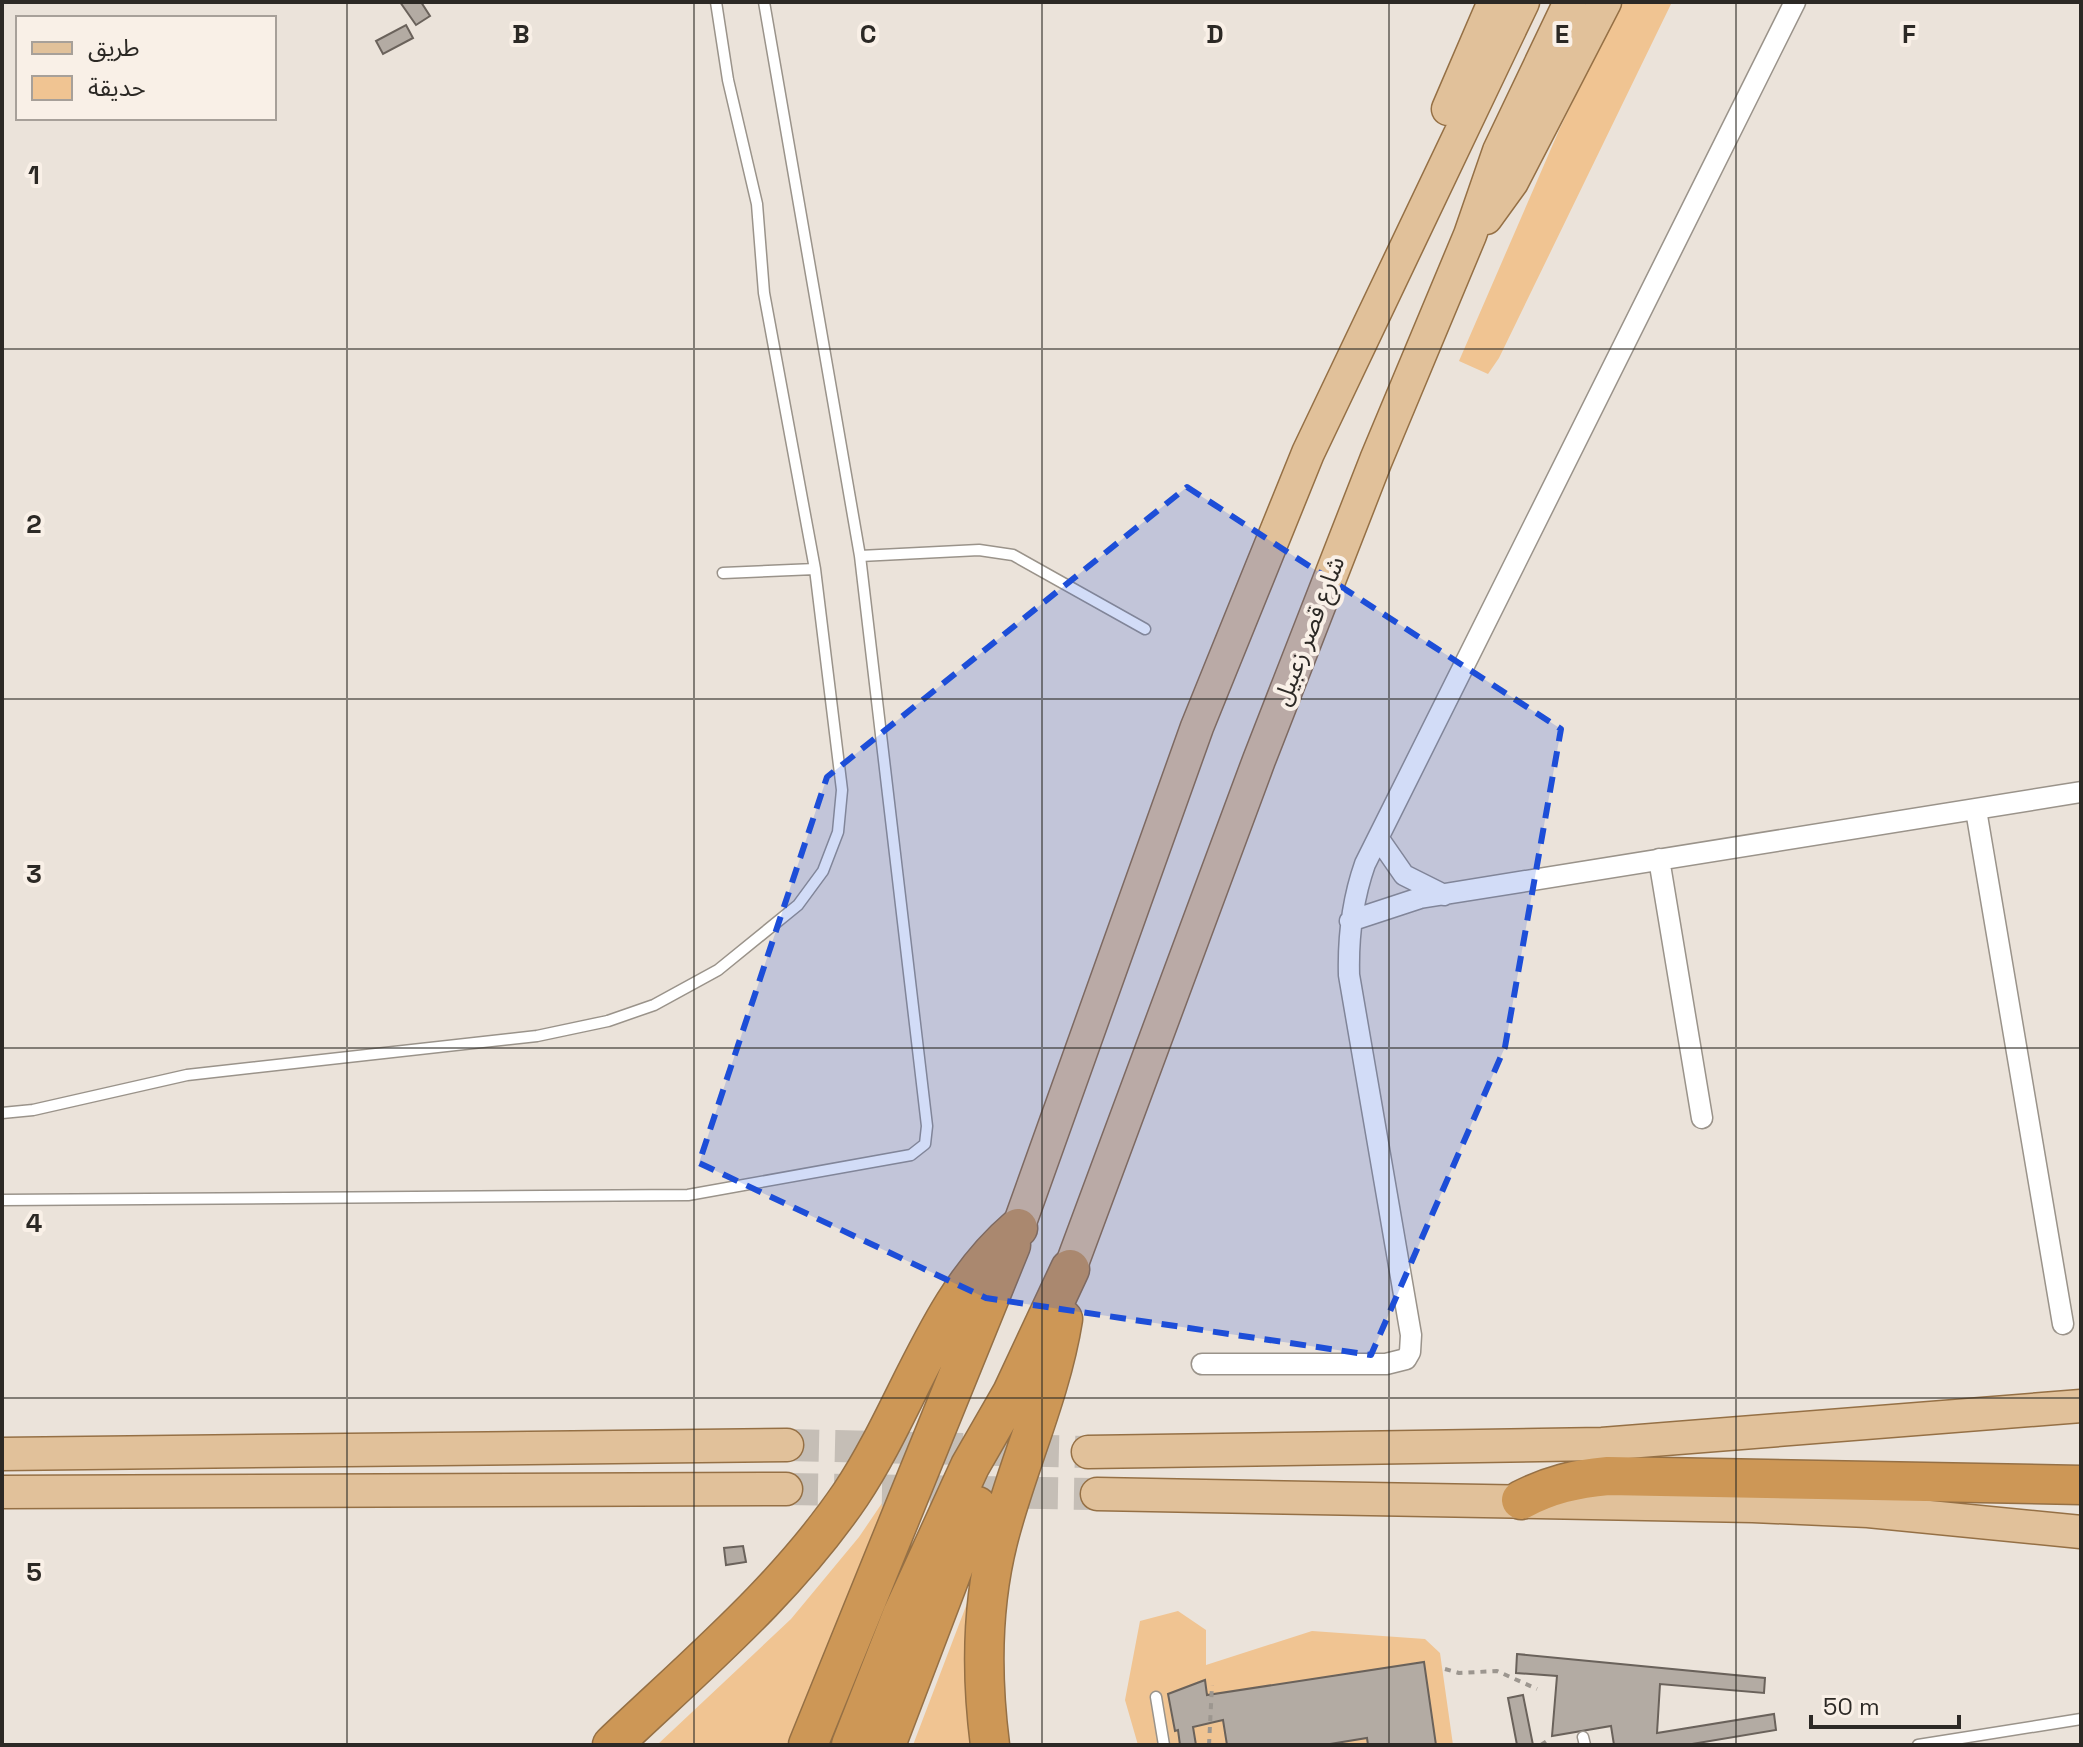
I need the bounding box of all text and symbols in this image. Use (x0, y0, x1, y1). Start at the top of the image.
legend (16, 16, 276, 120)
text: B (512, 17, 530, 51)
text: C (860, 17, 876, 51)
text: D (1206, 17, 1224, 51)
text: E (1555, 17, 1569, 51)
text: F (1902, 17, 1916, 51)
text: طريق (88, 32, 140, 63)
text: حديقة (88, 72, 146, 103)
text: 1 (28, 158, 40, 192)
text: 2 (26, 507, 42, 541)
street label: شارع قصر زعبيل (1266, 552, 1353, 710)
text: 3 (26, 857, 42, 891)
text: 4 (26, 1206, 42, 1240)
text: 5 (26, 1555, 42, 1589)
scale bar (1811, 1679, 1959, 1729)
text: 50 m (1823, 1691, 1880, 1722)

